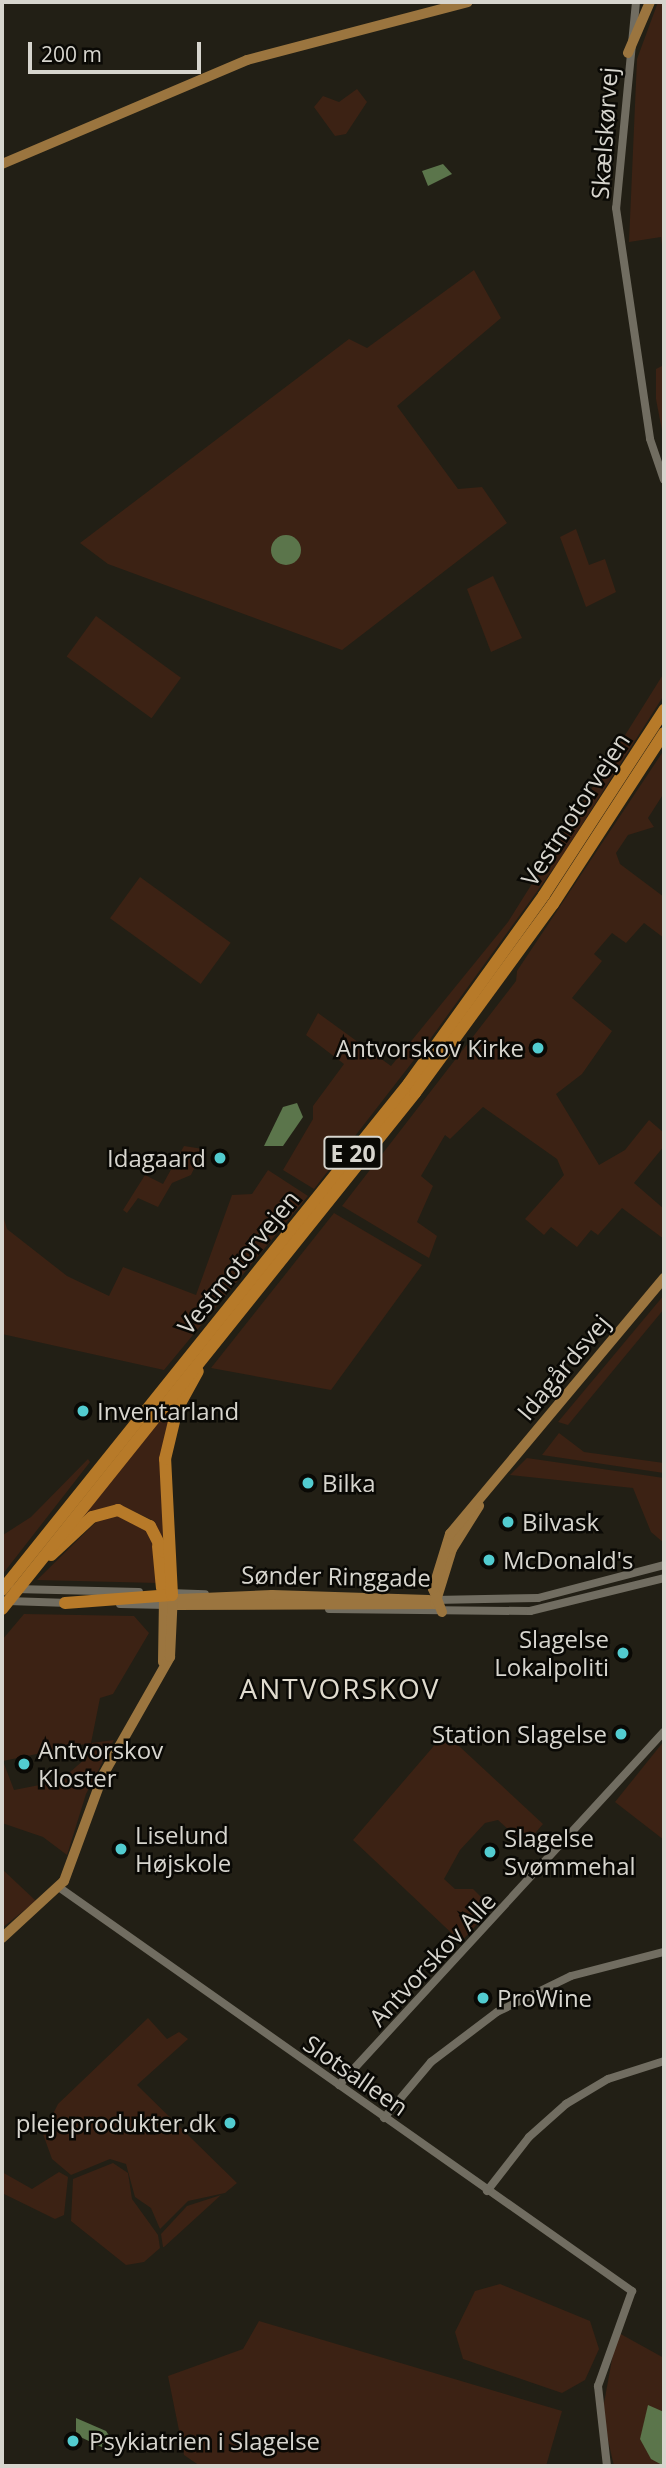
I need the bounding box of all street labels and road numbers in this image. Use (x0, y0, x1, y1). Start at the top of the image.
street label: Skælskørvej (585, 66, 623, 200)
street label: Vestmotorvejen (515, 727, 635, 891)
road number: E 20 (323, 1134, 383, 1172)
street label: Vestmotorvejen (171, 1184, 305, 1340)
street label: Idagårdsvej (511, 1309, 615, 1425)
street label: Sønder Ringgade (241, 1560, 431, 1592)
street label: Antvorskov Alle (363, 1886, 501, 2032)
street label: Slotsalleen (298, 2029, 414, 2121)

